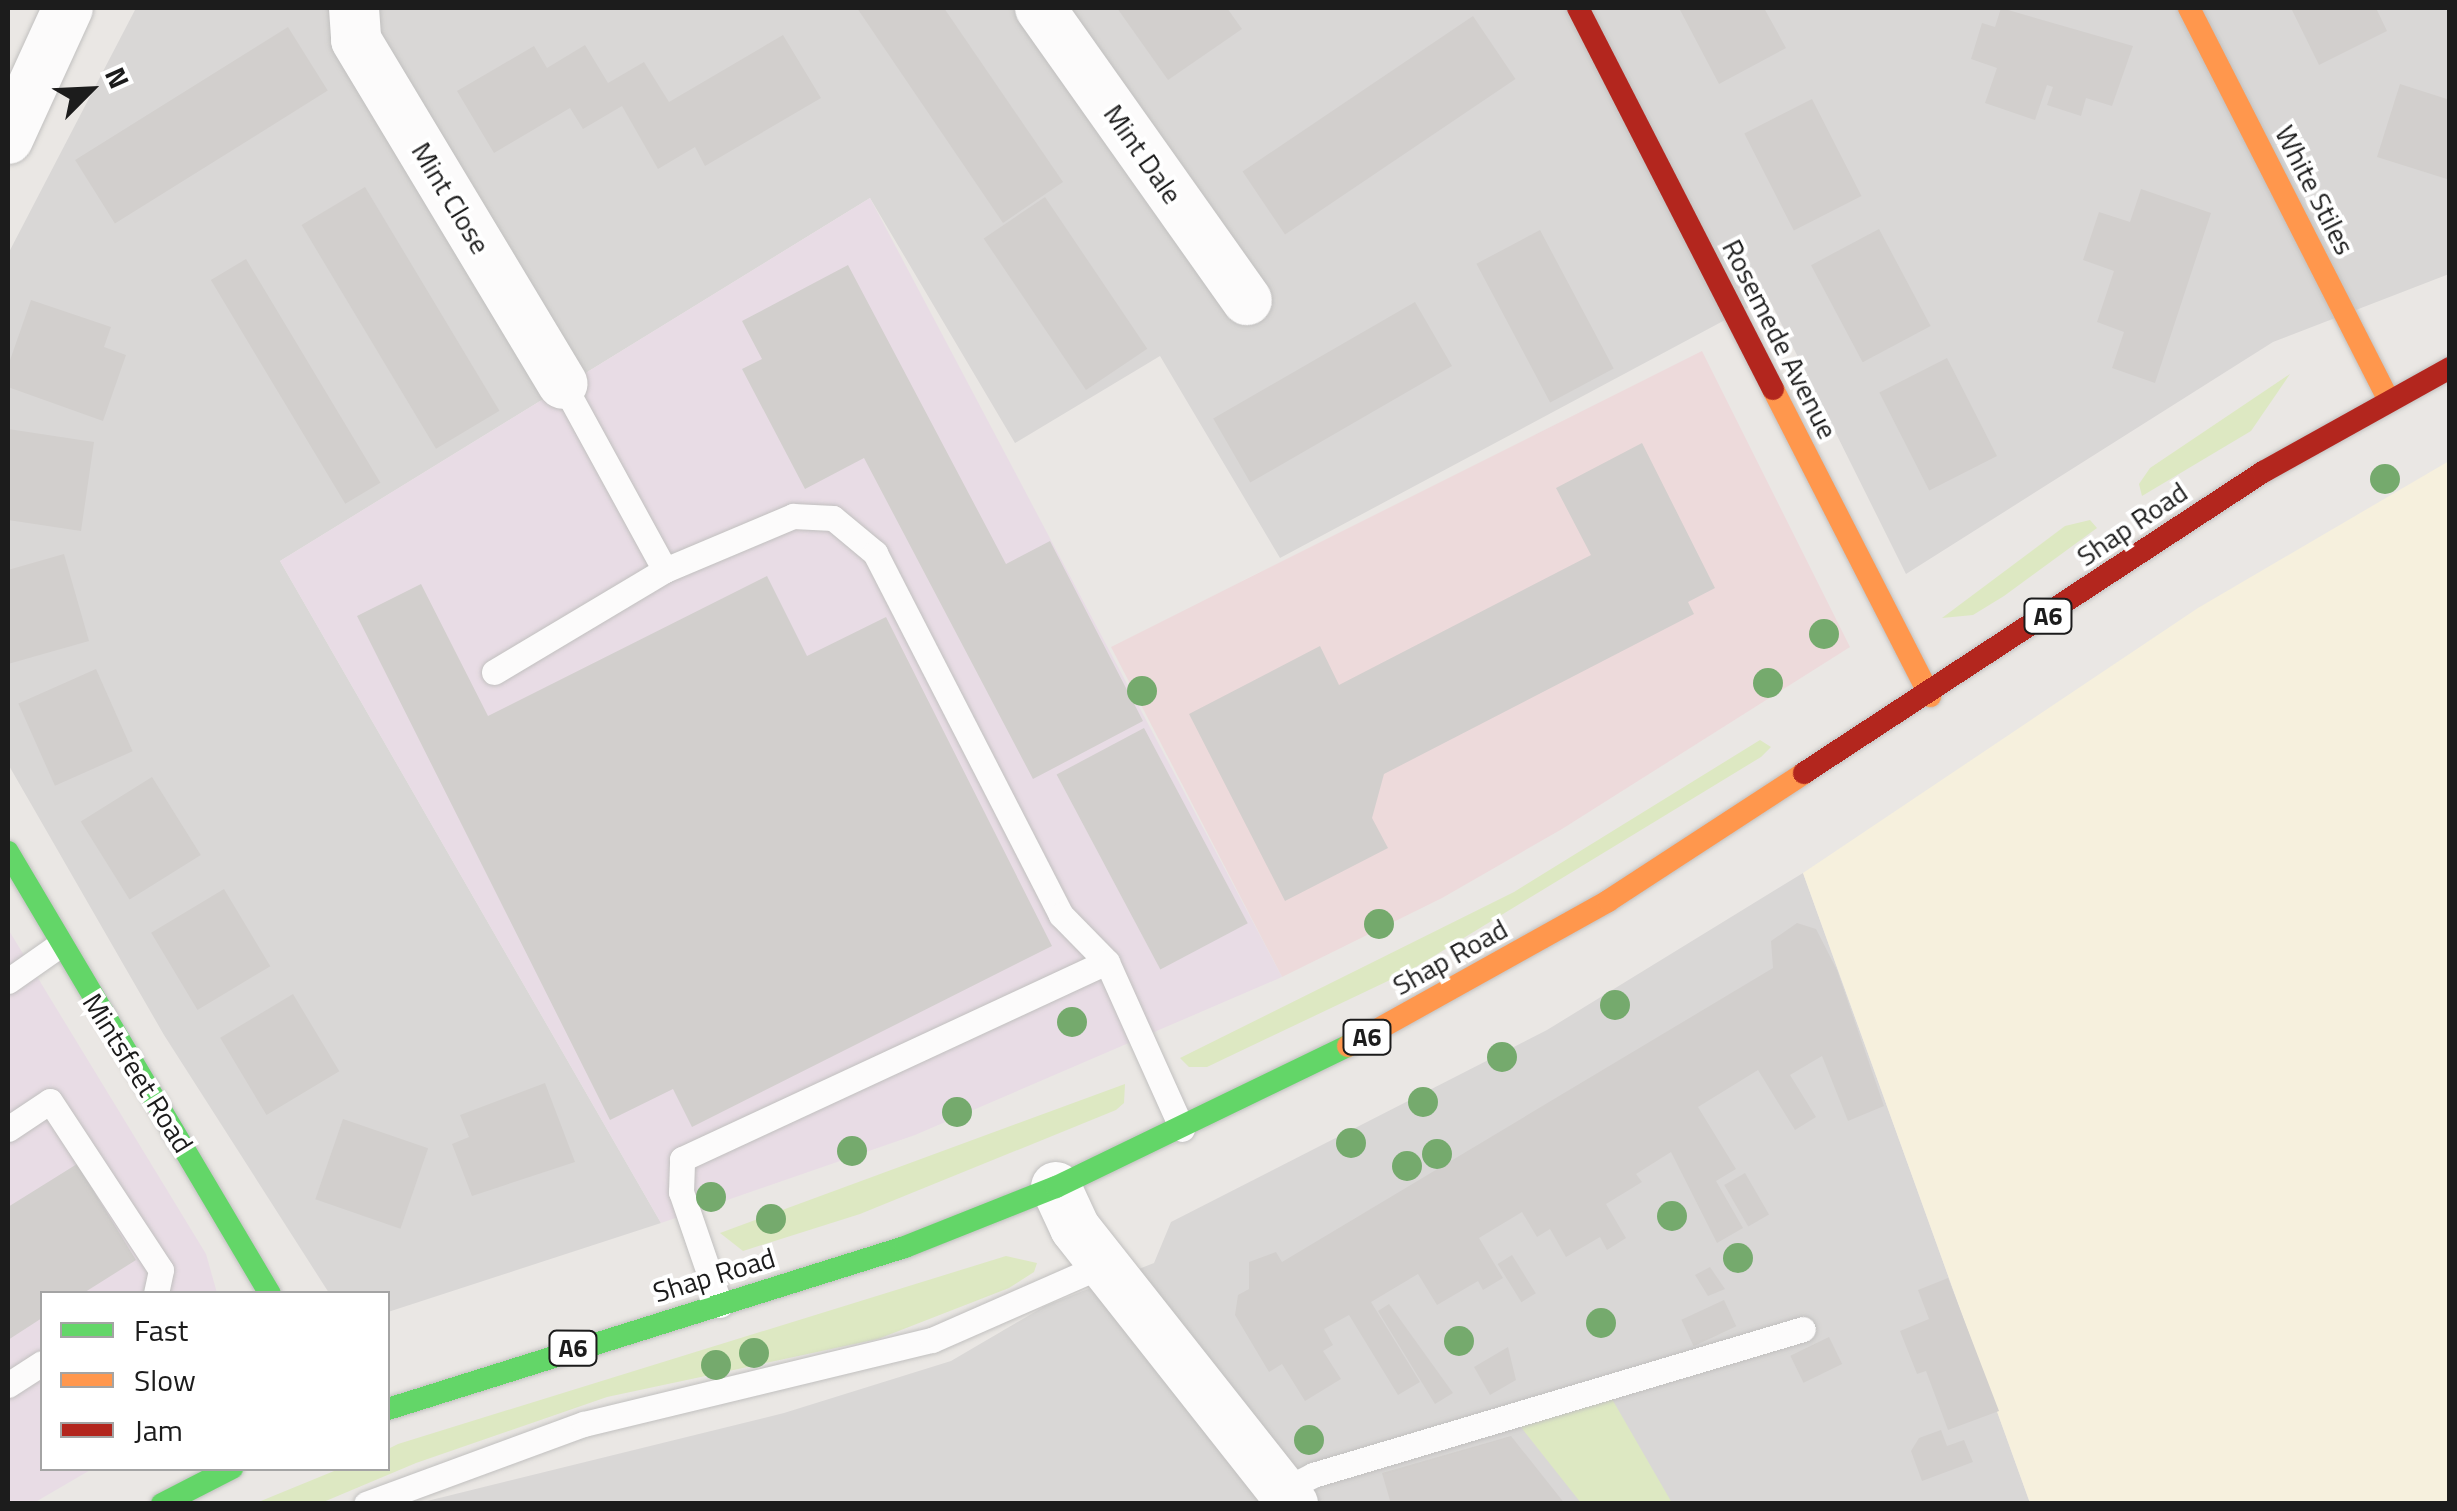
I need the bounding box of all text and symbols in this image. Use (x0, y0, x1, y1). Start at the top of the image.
north arrow (40, 40, 140, 140)
text: N (94, 60, 141, 95)
street label: Mint Dale (1097, 98, 1189, 210)
street label: White Stiles (2268, 120, 2362, 260)
street label: Mint Close (405, 136, 497, 260)
street label: Rosemede Avenue (1715, 234, 1845, 444)
street label: Shap Road (2070, 475, 2194, 573)
road number: A6 (2023, 596, 2073, 636)
street label: Shap Road (1387, 912, 1513, 1002)
street label: Mintsfeet Road (76, 987, 200, 1159)
road number: A6 (1342, 1017, 1392, 1057)
street label: Shap Road (649, 1241, 779, 1309)
legend (40, 1291, 390, 1471)
text: Fast (134, 1307, 188, 1353)
road number: A6 (548, 1328, 598, 1368)
text: Slow (134, 1357, 196, 1403)
text: Jam (134, 1407, 183, 1453)

